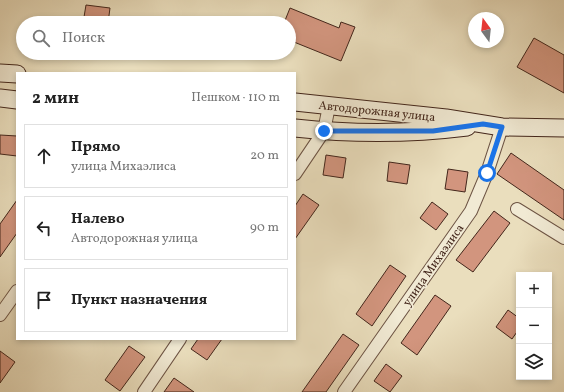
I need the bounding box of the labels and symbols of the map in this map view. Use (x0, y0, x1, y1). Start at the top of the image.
north arrow (468, 12, 504, 48)
street label: Автодорожная улица (318, 98, 436, 126)
route end (315, 122, 333, 140)
route start (478, 164, 496, 182)
street label: улица Михаэлиса (399, 221, 468, 310)

